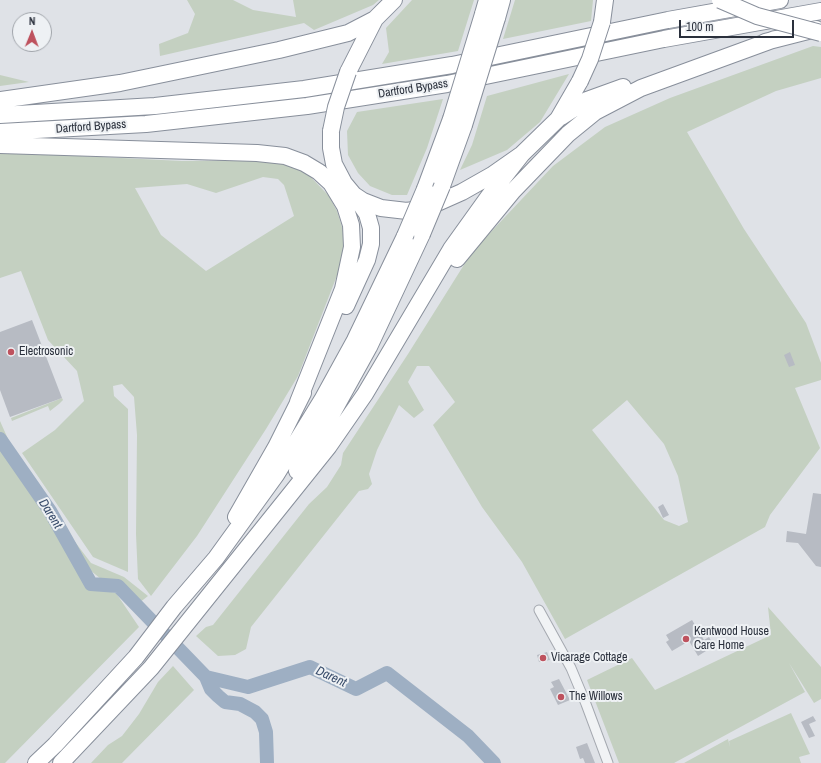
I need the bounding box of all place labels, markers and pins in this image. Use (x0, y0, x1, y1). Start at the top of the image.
place label: Electrosonic (19, 345, 73, 359)
marker: Electrosonic (6, 347, 16, 357)
place label: Kentwood House Care Home (694, 625, 769, 653)
marker: Kentwood House Care Home (681, 634, 691, 644)
place label: Vicarage Cottage (551, 651, 627, 665)
marker: Vicarage Cottage (538, 653, 548, 663)
place label: The Willows (569, 690, 623, 704)
marker: The Willows (556, 692, 566, 702)

